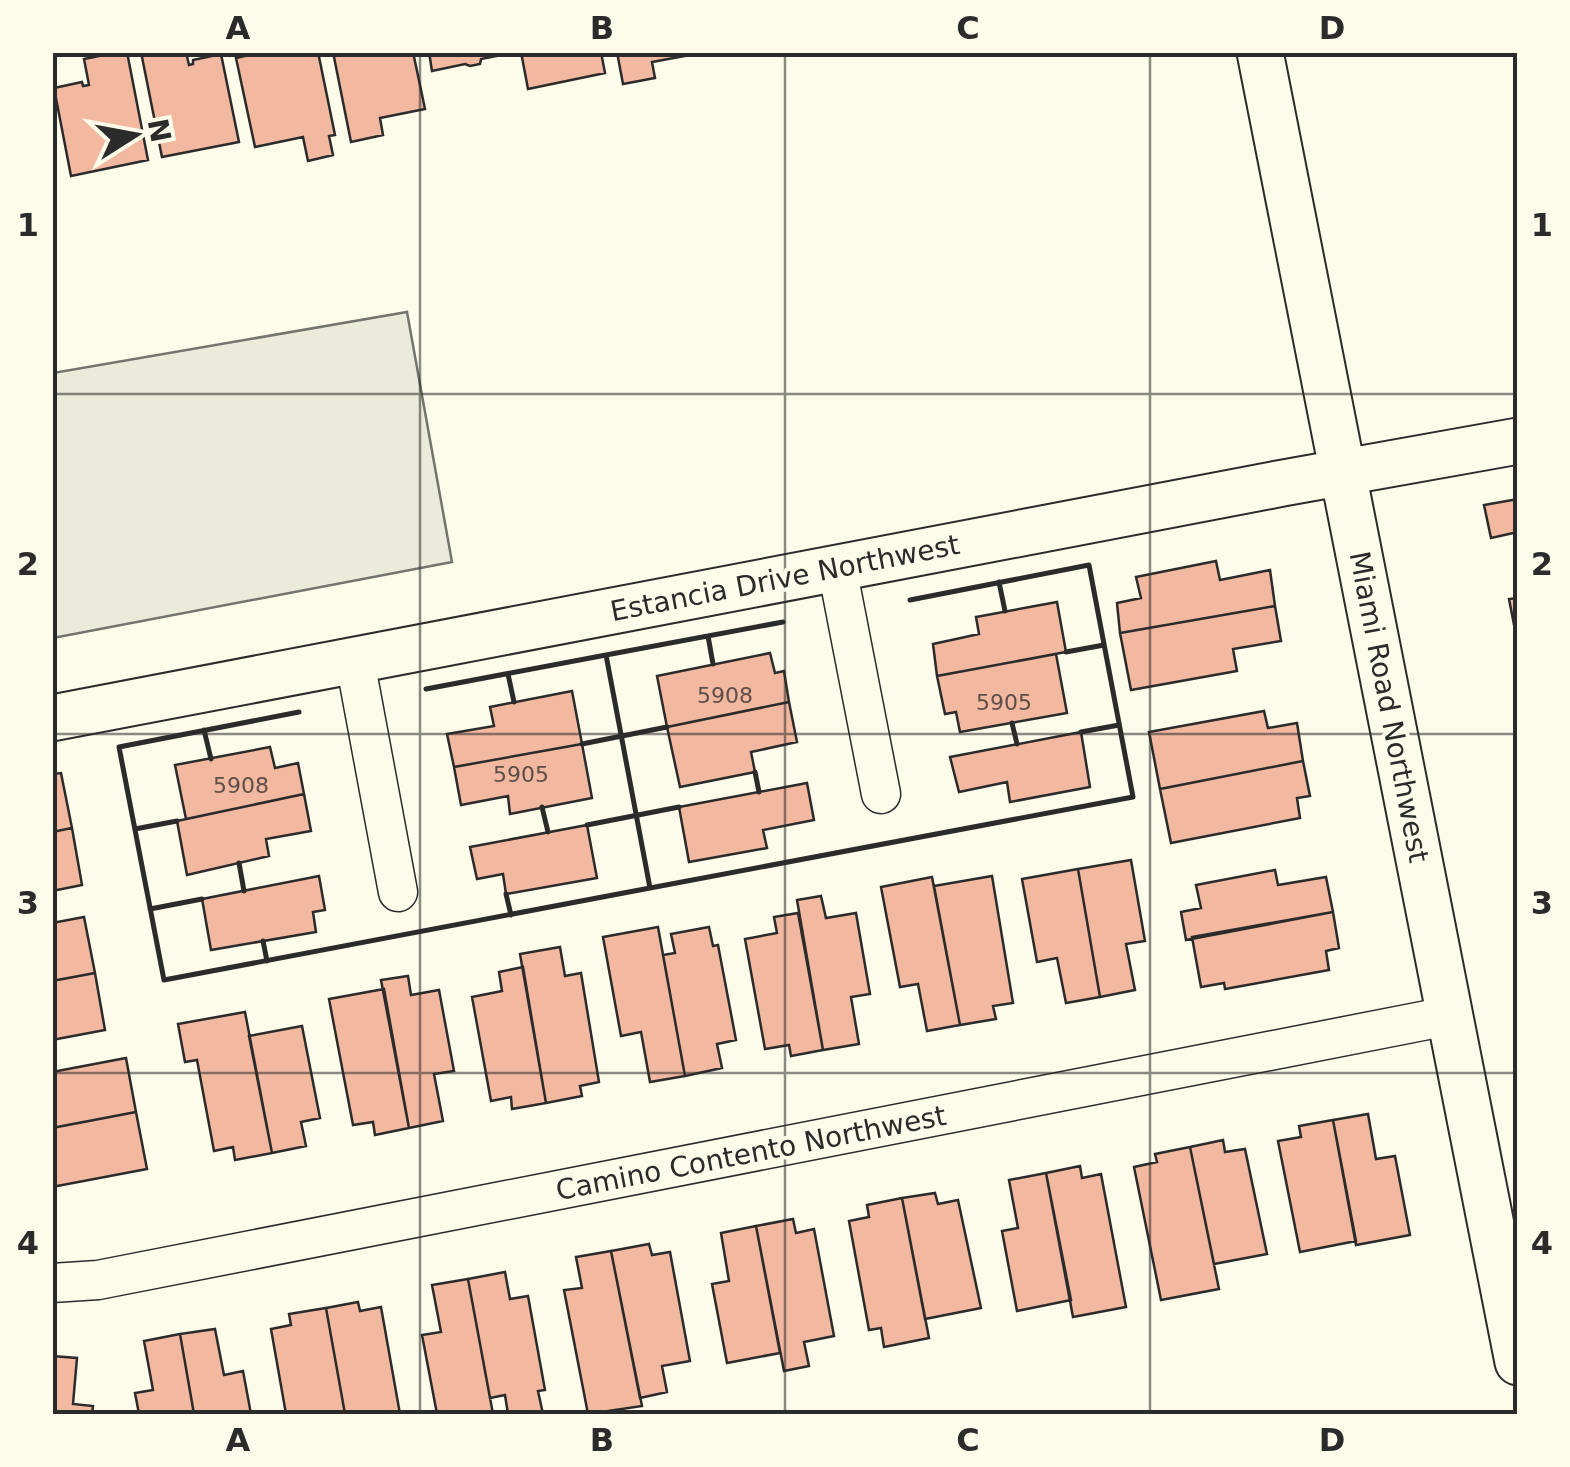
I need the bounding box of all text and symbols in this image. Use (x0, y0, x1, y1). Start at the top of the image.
text: A (226, 9, 251, 47)
text: B (590, 9, 614, 47)
text: C (956, 9, 980, 47)
text: D (1319, 9, 1345, 47)
north arrow (85, 85, 185, 185)
text: N (141, 116, 177, 145)
text: 1 (17, 206, 39, 244)
text: 1 (1531, 206, 1553, 244)
street label: Estancia Drive Northwest (608, 528, 962, 628)
text: 2 (17, 545, 39, 583)
text: 2 (1531, 545, 1553, 583)
street label: Miami Road Northwest (1343, 549, 1435, 865)
house number: 5908 (697, 683, 753, 708)
house number: 5905 (976, 690, 1032, 715)
house number: 5905 (493, 762, 549, 787)
house number: 5908 (213, 773, 269, 798)
text: 3 (17, 884, 39, 922)
text: 3 (1531, 884, 1553, 922)
street label: Camino Contento Northwest (553, 1099, 949, 1207)
text: 4 (17, 1224, 39, 1262)
text: 4 (1531, 1224, 1553, 1262)
text: A (226, 1421, 251, 1459)
text: B (590, 1421, 614, 1459)
text: C (956, 1421, 980, 1459)
text: D (1319, 1421, 1345, 1459)

